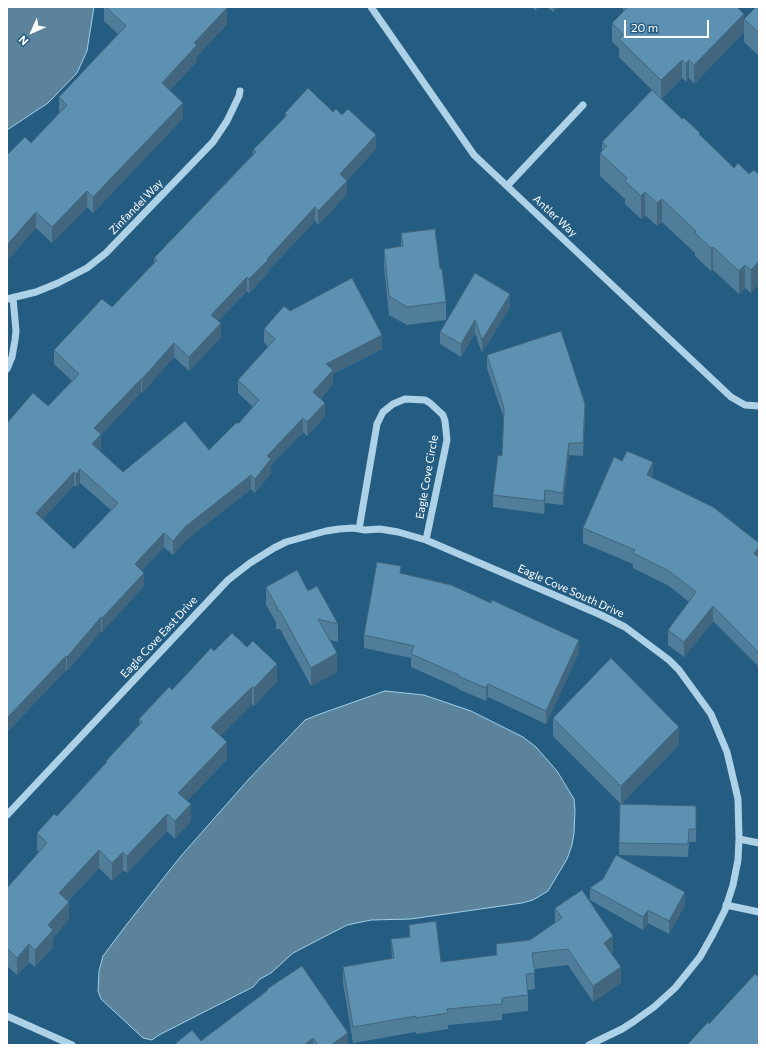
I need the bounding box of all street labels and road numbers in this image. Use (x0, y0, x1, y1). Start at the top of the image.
street label: Zinfandel Way (106, 177, 166, 237)
street label: Antler Way (530, 192, 580, 240)
street label: Eagle Cove Circle (413, 434, 441, 520)
street label: Eagle Cove South Drive (516, 562, 626, 620)
street label: Eagle Cove East Drive (118, 593, 200, 681)

